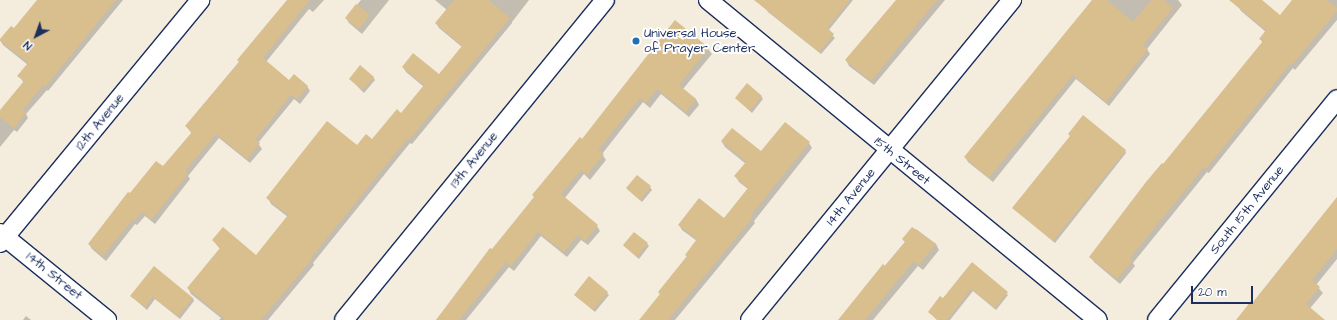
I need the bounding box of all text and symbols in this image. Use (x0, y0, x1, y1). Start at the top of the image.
north arrow (16, 16, 56, 56)
place label: Universal House of Prayer Center (644, 26, 755, 57)
marker: Universal House of Prayer Center (631, 36, 641, 46)
text: N (20, 38, 35, 53)
street label: 12th Avenue (72, 91, 128, 153)
street label: 13th Avenue (447, 129, 501, 191)
street label: 15th Street (871, 134, 933, 188)
street label: South 15th Avenue (1207, 163, 1287, 257)
street label: 14th Avenue (823, 165, 879, 229)
street label: 14th Street (23, 249, 85, 303)
scale bar (1193, 278, 1255, 304)
text: 20 m (1198, 284, 1227, 301)

